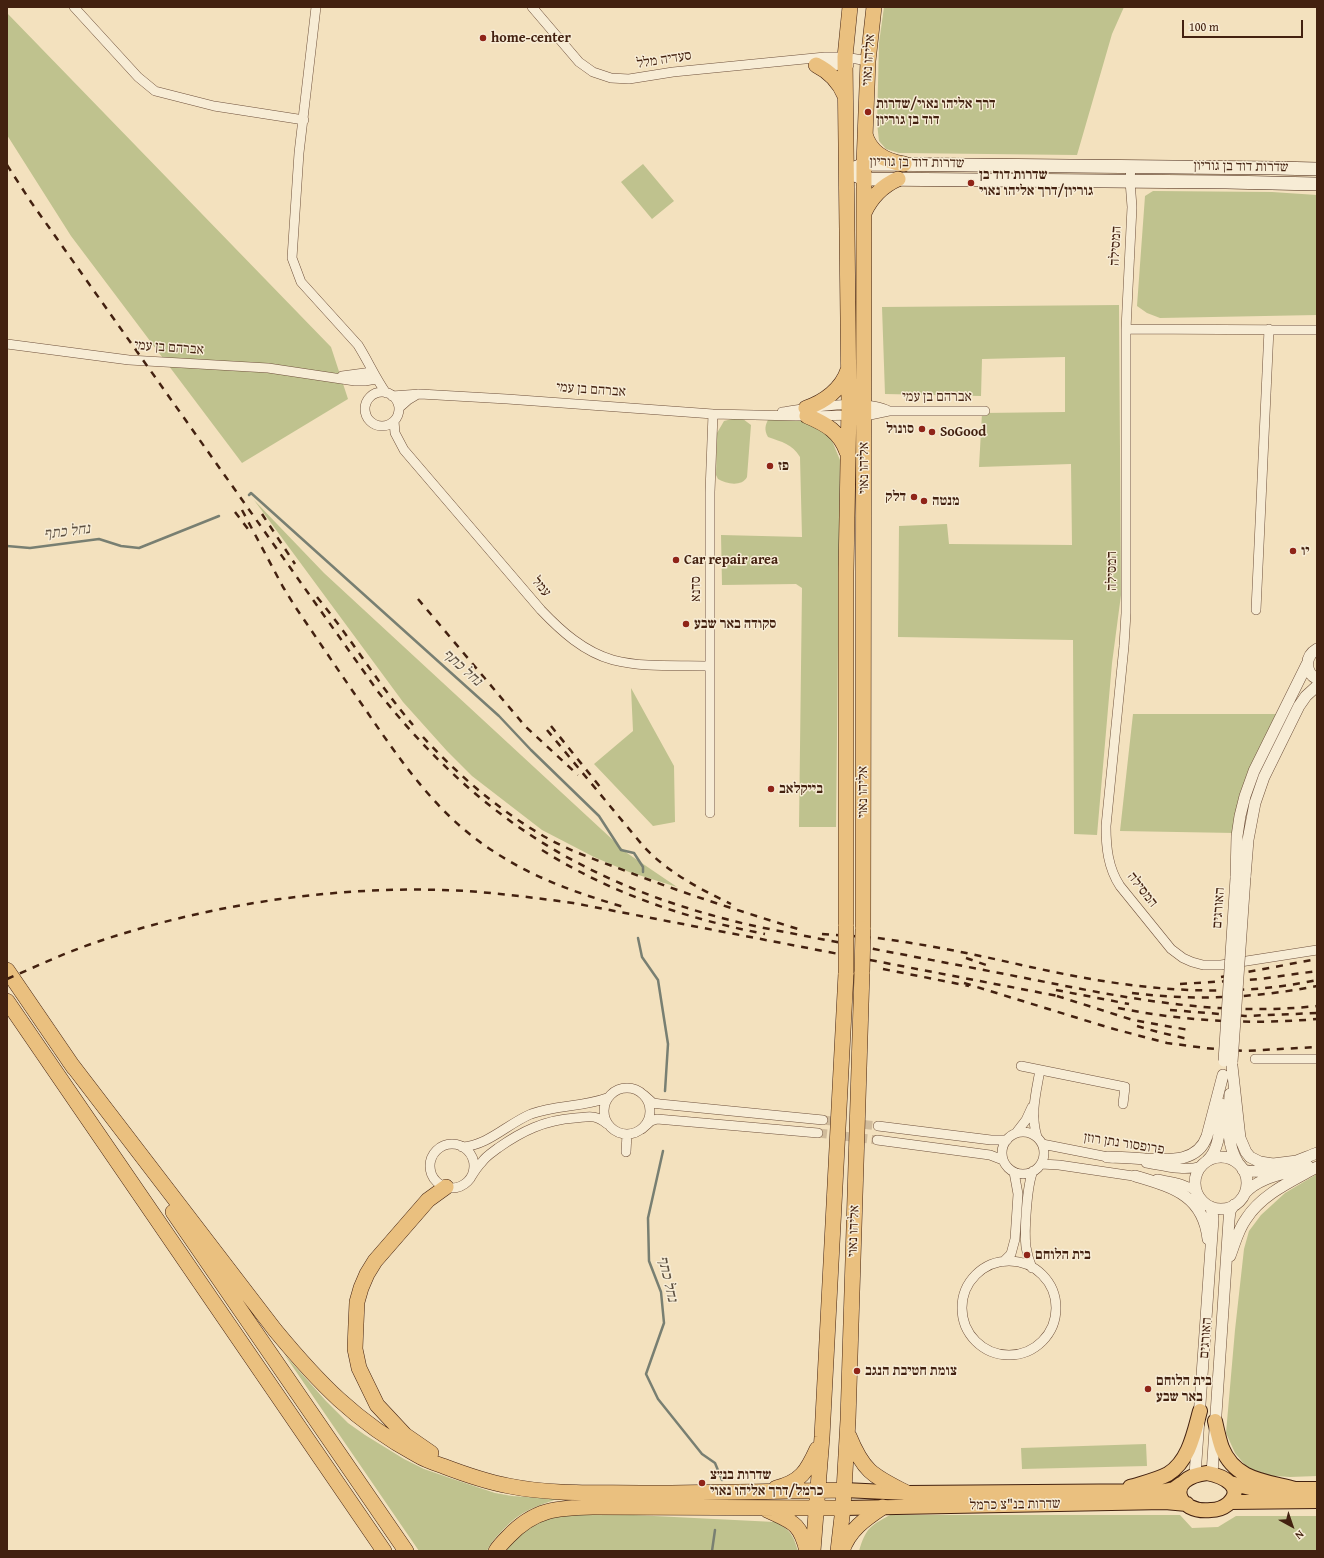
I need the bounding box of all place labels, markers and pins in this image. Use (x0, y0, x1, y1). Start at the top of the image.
place label: home-center (491, 30, 571, 46)
marker: home-center (478, 33, 488, 43)
place label: דרך אליהו נאוי/שדרות דוד בן גוריון (876, 96, 996, 128)
marker: דרך אליהו נאוי/שדרות דוד בן גוריון (863, 107, 873, 117)
place label: שדרות דוד בן גוריון/דרך אליהו נאוי (979, 167, 1093, 200)
marker: שדרות דוד בן גוריון/דרך אליהו נאוי (966, 178, 976, 188)
place label: סונול (886, 421, 914, 437)
marker: סונול (917, 424, 927, 434)
place label: SoGood (940, 424, 986, 440)
marker: SoGood (927, 427, 937, 437)
place label: פז (778, 458, 789, 474)
marker: פז (765, 461, 775, 471)
place label: דלק (885, 489, 906, 505)
marker: דלק (909, 492, 919, 502)
place label: מנטה (932, 493, 960, 509)
marker: מנטה (919, 496, 929, 506)
place label: יו (1301, 543, 1310, 559)
marker: יו (1288, 546, 1298, 556)
place label: Car repair area (684, 552, 778, 568)
marker: Car repair area (671, 555, 681, 565)
place label: סקודה באר שבע (694, 616, 776, 632)
marker: סקודה באר שבע (681, 619, 691, 629)
place label: בייקלאב (779, 781, 823, 797)
marker: בייקלאב (766, 784, 776, 794)
place label: בית הלוחם (1035, 1247, 1091, 1263)
marker: בית הלוחם (1022, 1250, 1032, 1260)
place label: צומת חטיבת הנגב (865, 1363, 957, 1379)
marker: צומת חטיבת הנגב (852, 1366, 862, 1376)
place label: בית הלוחם באר שבע (1156, 1373, 1212, 1406)
marker: בית הלוחם באר שבע (1143, 1384, 1153, 1394)
place label: שדרות בנ״צ כרמל/דרך אליהו נאוי (710, 1467, 823, 1500)
marker: שדרות בנ״צ כרמל/דרך אליהו נאוי (697, 1478, 707, 1488)

